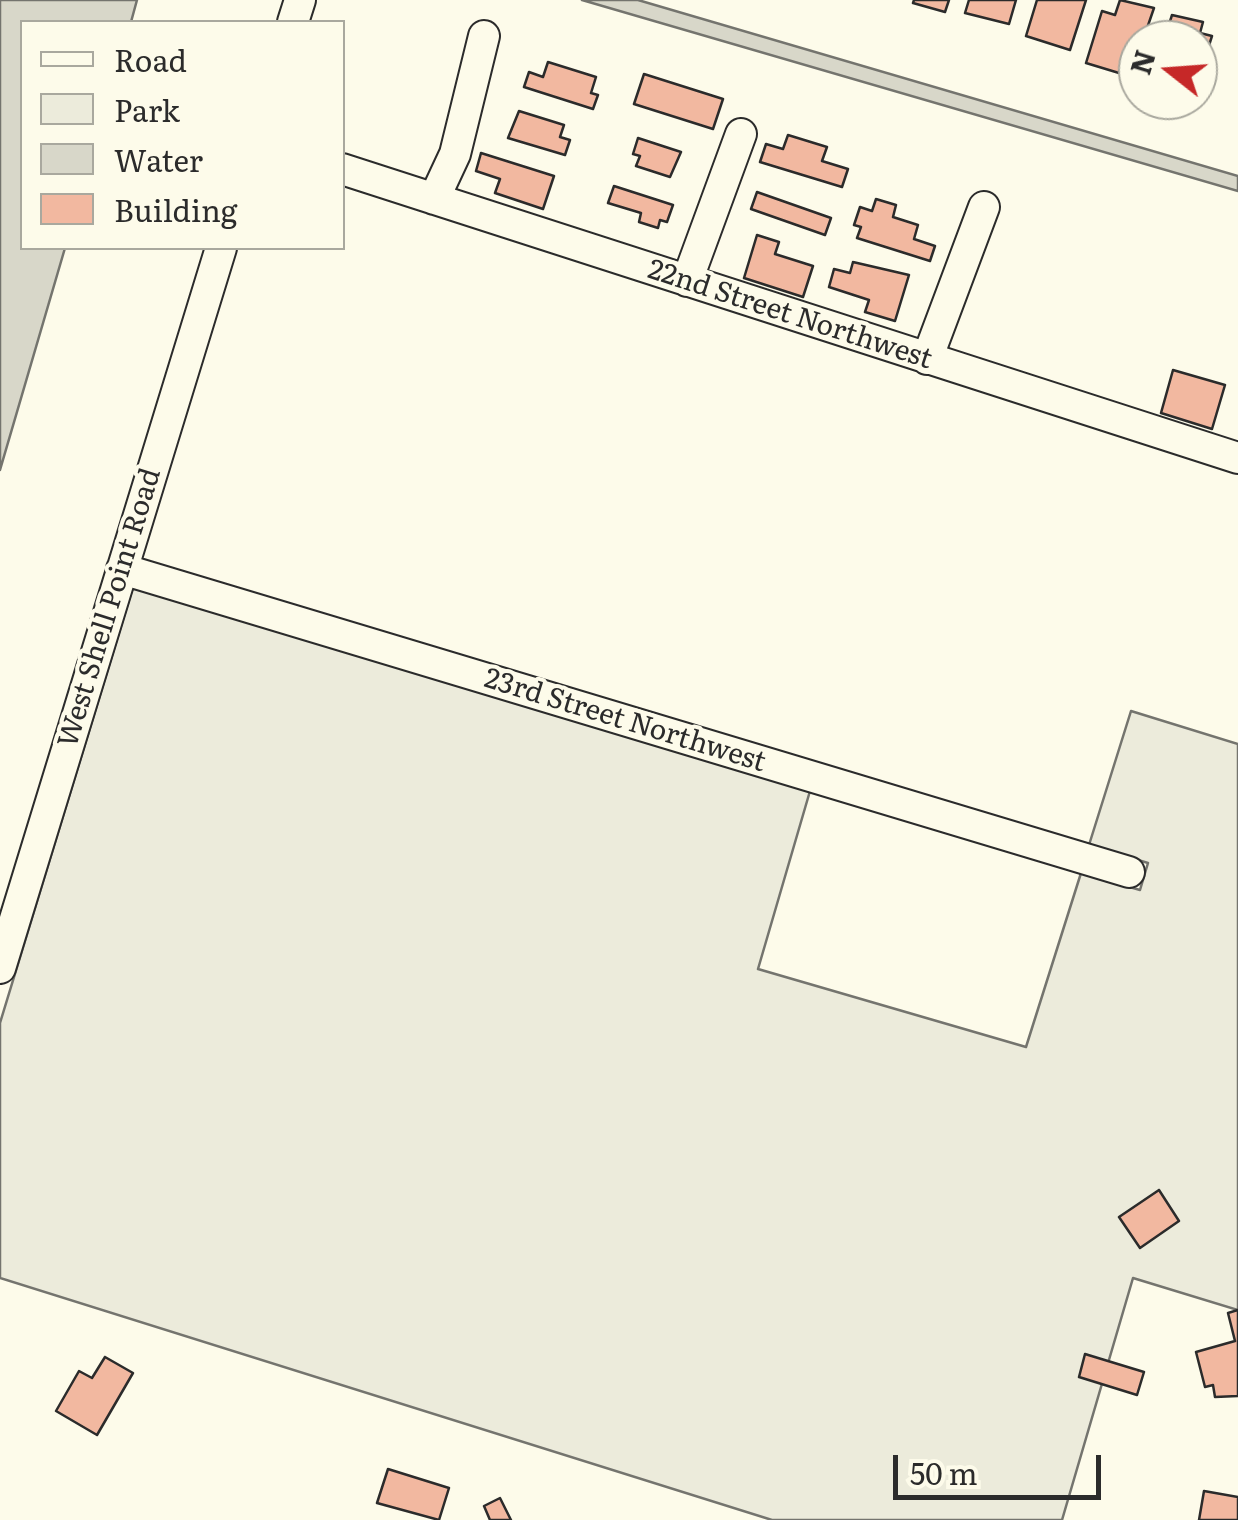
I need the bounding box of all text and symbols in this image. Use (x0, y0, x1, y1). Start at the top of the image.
legend (20, 20, 345, 250)
north arrow (1118, 20, 1218, 120)
text: Road (114, 37, 187, 81)
text: N (1118, 44, 1165, 79)
text: Park (114, 87, 180, 131)
text: Water (114, 137, 203, 181)
text: Building (114, 187, 238, 231)
street label: 22nd Street Northwest (644, 253, 936, 377)
street label: West Shell Point Road (52, 464, 168, 752)
street label: 23rd Street Northwest (480, 662, 770, 780)
scale bar (898, 1435, 1106, 1497)
text: 50 m (910, 1450, 978, 1494)

